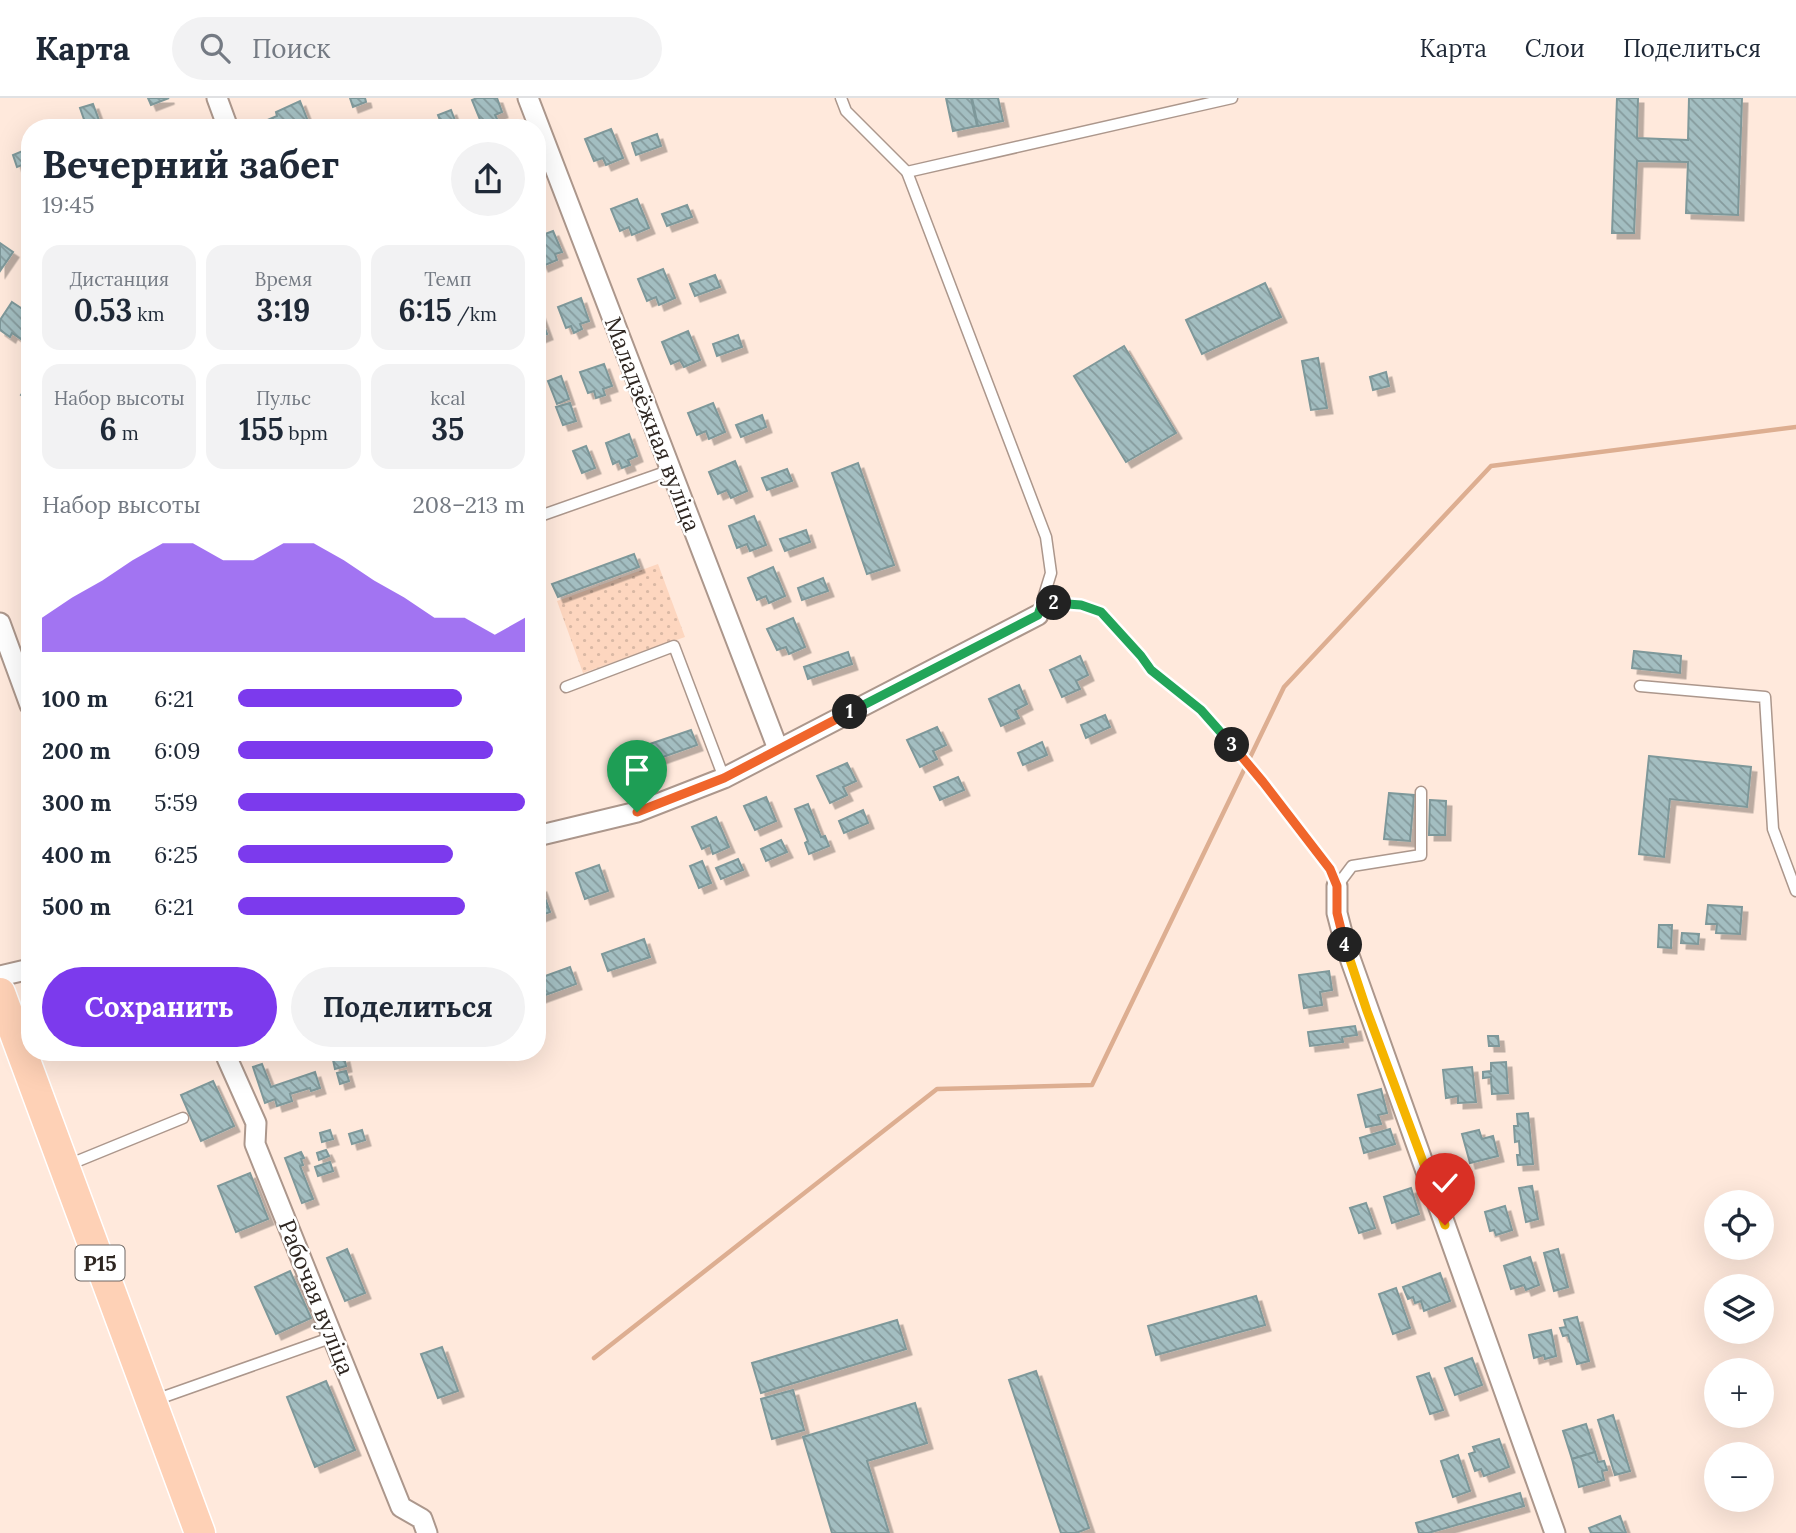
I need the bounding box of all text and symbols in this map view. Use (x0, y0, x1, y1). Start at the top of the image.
search box (172, 17, 662, 80)
text: Карта (35, 27, 130, 69)
icon: search (196, 29, 234, 67)
text: Поиск (252, 32, 331, 65)
text: Карта (1419, 33, 1487, 64)
text: Слои (1525, 33, 1585, 64)
text: Поделиться (1623, 33, 1761, 64)
text: Вечерний забег (42, 140, 340, 188)
button: share (451, 142, 525, 216)
text: 19:45 (42, 190, 94, 219)
text: Дистанция (69, 267, 169, 291)
text: Время (255, 267, 312, 291)
text: Темп (424, 267, 471, 291)
text: 0.53 (74, 291, 132, 329)
text: 3:19 (257, 291, 310, 329)
text: 6:15 (399, 291, 452, 329)
text: km (132, 302, 165, 326)
text: /km (452, 302, 497, 326)
street label: Маладзёжная вуліца (599, 312, 707, 536)
text: Набор высоты (54, 386, 185, 410)
text: Пульс (256, 386, 311, 410)
text: kcal (430, 386, 465, 410)
text: 6 (100, 410, 117, 448)
text: 155 (239, 410, 284, 448)
text: 35 (431, 410, 464, 448)
text: m (117, 421, 139, 445)
text: bpm (284, 421, 328, 445)
text: Набор высоты (42, 490, 200, 519)
text: 208–213 m (412, 490, 525, 519)
pin: 2 (1036, 586, 1072, 620)
text: 2 (1048, 590, 1059, 614)
text: 100 m (42, 684, 108, 713)
text: 6:21 (154, 684, 194, 713)
pin: 1 (832, 694, 868, 730)
text: 1 (846, 699, 853, 723)
pin: 3 (1214, 728, 1250, 762)
text: 3 (1226, 732, 1237, 756)
text: 200 m (42, 736, 111, 765)
text: 6:09 (154, 736, 201, 765)
pin (607, 740, 667, 812)
icon: arrive (618, 751, 656, 789)
text: 300 m (42, 788, 111, 817)
text: 5:59 (154, 788, 198, 817)
text: 400 m (42, 840, 111, 869)
text: 6:25 (154, 840, 198, 869)
text: 500 m (42, 892, 111, 921)
text: 6:21 (154, 892, 194, 921)
pin: 4 (1328, 928, 1362, 962)
text: 4 (1339, 932, 1350, 956)
button: Сохранить (42, 967, 277, 1047)
button: Поделиться (291, 967, 525, 1047)
pin (1415, 1153, 1475, 1225)
icon: check (1426, 1164, 1464, 1202)
map controls (1704, 1190, 1774, 1512)
button: locate (1704, 1190, 1774, 1260)
street label: Рабочая вуліца (273, 1215, 361, 1379)
road number: Р15 (76, 1246, 124, 1280)
button: layers (1704, 1274, 1774, 1344)
button: + (1704, 1358, 1774, 1428)
button: − (1704, 1442, 1774, 1512)

